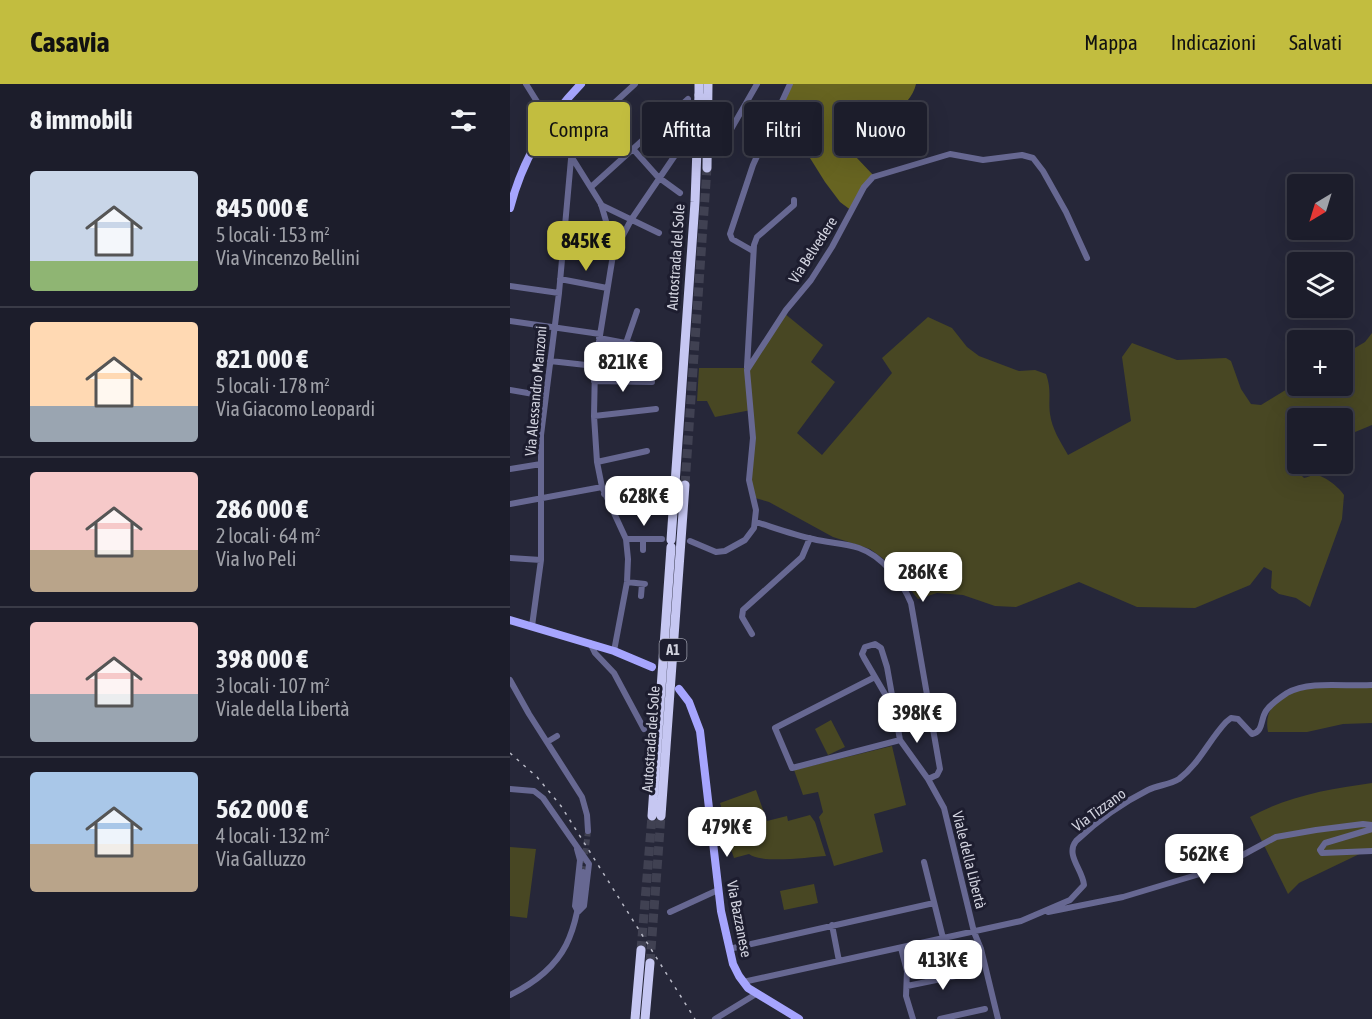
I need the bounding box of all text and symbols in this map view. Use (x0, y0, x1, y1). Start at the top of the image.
text: Casavia (30, 26, 110, 58)
text: Mappa (1084, 30, 1138, 54)
text: Indicazioni (1171, 30, 1256, 54)
text: Salvati (1289, 30, 1342, 54)
chip: Compra (528, 102, 630, 156)
chip: Affitta (642, 102, 732, 156)
chip: Filtri (744, 102, 822, 156)
chip: Nuovo (834, 102, 927, 156)
icon: filters (447, 104, 480, 137)
text: 8 immobili (30, 105, 133, 135)
north arrow (1287, 174, 1353, 240)
map controls (1287, 174, 1353, 474)
text: 845 000 € (216, 193, 308, 223)
icon: home (78, 195, 150, 267)
street label: Autostrada del Sole (663, 203, 688, 311)
street label: Via Belvedere (785, 213, 840, 286)
pin: 845K € (537, 221, 635, 272)
text: 5 locali · 153 m² (216, 223, 330, 246)
text: 845K € (561, 229, 611, 252)
text: Via Vincenzo Bellini (216, 246, 360, 269)
button: layers (1287, 252, 1353, 318)
street label: Via Alessandro Manzoni (521, 325, 550, 457)
button: + (1287, 330, 1353, 396)
pin: 821K € (574, 342, 672, 393)
text: 821 000 € (216, 344, 308, 374)
icon: home (78, 346, 150, 418)
text: 821K € (598, 350, 648, 373)
text: 5 locali · 178 m² (216, 374, 330, 397)
text: Via Giacomo Leopardi (216, 397, 375, 420)
button: − (1287, 408, 1353, 474)
pin: 628K € (595, 476, 693, 527)
text: 628K € (619, 484, 669, 507)
text: 286 000 € (216, 494, 308, 524)
icon: home (78, 496, 150, 568)
text: 2 locali · 64 m² (216, 524, 321, 547)
text: Via Ivo Peli (216, 547, 296, 570)
pin: 286K € (874, 552, 972, 603)
text: 286K € (898, 560, 948, 583)
road number: A1 (660, 639, 686, 661)
text: 398 000 € (216, 644, 308, 674)
icon: home (78, 646, 150, 718)
text: 3 locali · 107 m² (216, 674, 330, 697)
street label: Autostrada del Sole (638, 685, 663, 793)
pin: 398K € (868, 693, 966, 744)
text: Viale della Libertà (216, 697, 349, 720)
text: 398K € (892, 701, 942, 724)
street label: Via Tizzano (1069, 785, 1129, 835)
text: 562 000 € (216, 794, 308, 824)
icon: home (78, 796, 150, 868)
pin: 479K € (678, 807, 776, 858)
street label: Viale della Libertà (949, 809, 990, 911)
text: 479K € (702, 815, 752, 838)
text: 4 locali · 132 m² (216, 824, 330, 847)
pin: 562K € (1155, 834, 1253, 885)
text: 562K € (1179, 842, 1229, 865)
text: Via Galluzzo (216, 847, 306, 870)
street label: Via Bazzanese (724, 879, 755, 959)
pin: 413K € (894, 940, 992, 991)
text: 413K € (918, 948, 968, 971)

